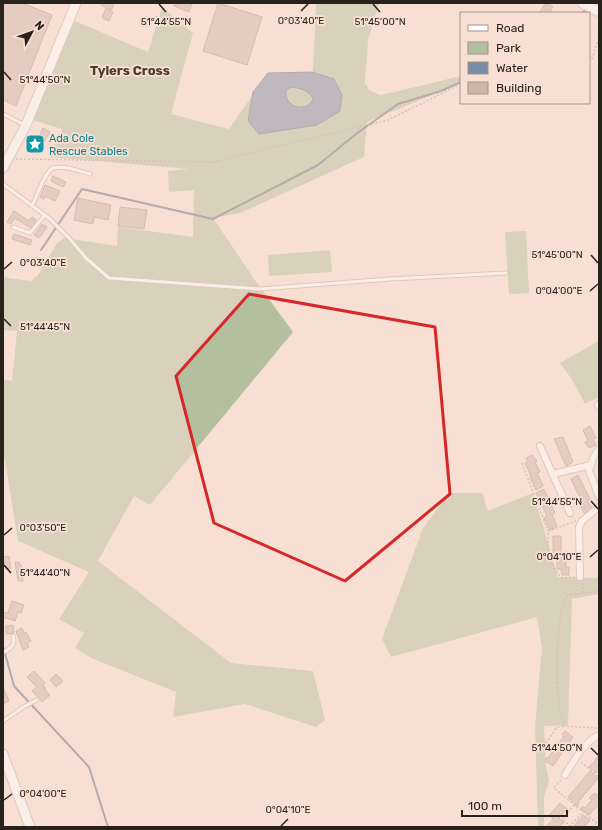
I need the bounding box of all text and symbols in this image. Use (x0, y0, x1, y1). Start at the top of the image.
north arrow (12, 12, 52, 52)
legend (460, 12, 590, 104)
text: 0°03'40"E (278, 15, 324, 27)
text: 51°44'55"N (141, 16, 191, 28)
text: 51°45'00"N (354, 16, 406, 28)
text: N (32, 19, 47, 33)
text: Road (496, 21, 524, 35)
text: Park (496, 41, 522, 55)
text: Water (496, 61, 528, 75)
district label: Tylers Cross (90, 63, 170, 78)
text: 51°44'50"N (20, 74, 70, 86)
text: Building (496, 81, 542, 95)
place label: Ada Cole Rescue Stables (49, 132, 128, 158)
place icon: Ada Cole Rescue Stables (24, 133, 46, 155)
text: 51°45'00"N (531, 249, 583, 261)
text: 0°03'40"E (20, 257, 66, 269)
text: 0°04'00"E (535, 285, 583, 297)
text: 51°44'45"N (20, 321, 70, 333)
text: 51°44'55"N (532, 496, 582, 508)
text: 0°03'50"E (20, 522, 66, 534)
text: 0°04'10"E (536, 551, 582, 563)
text: 51°44'40"N (20, 567, 70, 579)
text: 51°44'50"N (532, 742, 582, 754)
text: 0°04'00"E (19, 788, 67, 800)
scale bar (462, 792, 567, 818)
text: 100 m (468, 799, 502, 813)
text: 0°04'10"E (265, 804, 311, 816)

